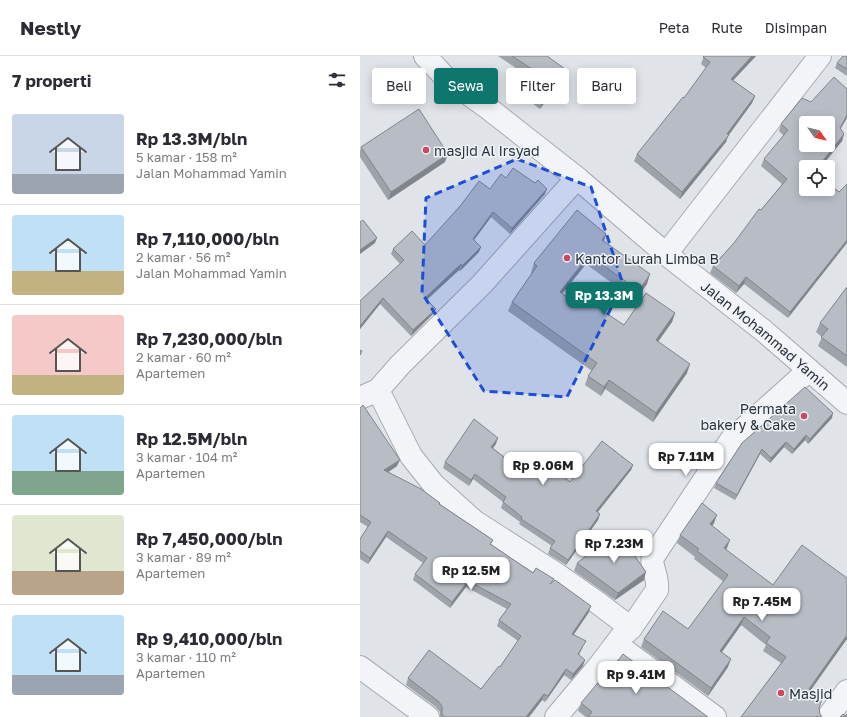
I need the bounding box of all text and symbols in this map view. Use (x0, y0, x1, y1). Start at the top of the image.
text: Nestly (20, 16, 81, 39)
text: Peta (659, 19, 689, 36)
text: Rute (711, 19, 743, 36)
text: Disimpan (765, 19, 827, 36)
chip: Beli (372, 68, 426, 104)
chip: Sewa (434, 68, 498, 104)
chip: Filter (506, 68, 569, 104)
chip: Baru (577, 68, 636, 104)
icon: filters (326, 69, 348, 91)
text: 7 properti (12, 70, 91, 91)
north arrow (799, 116, 835, 152)
map controls (799, 116, 835, 196)
text: Rp 13.3M/bln (136, 128, 247, 149)
icon: home (44, 130, 92, 178)
place label: masjid Al Irsyad (434, 142, 540, 159)
marker: masjid Al Irsyad (421, 145, 431, 155)
text: 5 kamar · 158 m² (136, 149, 237, 165)
button: locate (799, 160, 835, 196)
text: Jalan Mohammad Yamin (136, 165, 287, 181)
text: Rp 7,110,000/bln (136, 228, 279, 249)
icon: home (44, 231, 92, 279)
text: 2 kamar · 56 m² (136, 249, 231, 265)
place label: Kantor Lurah Limba B (575, 250, 719, 267)
marker: Kantor Lurah Limba B (562, 253, 572, 263)
text: Jalan Mohammad Yamin (136, 265, 287, 281)
street label: Jalan Mohammad Yamin (698, 277, 834, 393)
pin: Rp 13.3M (563, 282, 645, 316)
text: Rp 13.3M (575, 287, 633, 303)
text: Rp 7,230,000/bln (136, 328, 282, 349)
icon: home (44, 331, 92, 379)
text: 2 kamar · 60 m² (136, 349, 231, 365)
text: Apartemen (136, 365, 205, 381)
place label: Permata bakery & Cake (700, 400, 796, 433)
marker: Permata bakery & Cake (799, 411, 809, 421)
text: Rp 12.5M/bln (136, 428, 247, 449)
icon: home (44, 431, 92, 479)
pin: Rp 7.11M (645, 443, 727, 477)
text: Rp 7.11M (658, 448, 714, 464)
text: 3 kamar · 104 m² (136, 449, 237, 465)
pin: Rp 9.06M (502, 452, 584, 486)
text: Rp 9.06M (513, 457, 573, 473)
text: Apartemen (136, 465, 205, 481)
text: Rp 7,450,000/bln (136, 528, 282, 549)
pin: Rp 7.23M (573, 530, 655, 564)
icon: home (44, 531, 92, 579)
text: Rp 7.23M (585, 535, 643, 551)
text: 3 kamar · 89 m² (136, 549, 231, 565)
pin: Rp 12.5M (430, 557, 512, 591)
text: Rp 12.5M (442, 562, 500, 578)
text: Apartemen (136, 565, 205, 581)
pin: Rp 7.45M (721, 588, 803, 622)
text: Rp 7.45M (732, 593, 792, 609)
text: Rp 9,410,000/bln (136, 628, 282, 649)
icon: home (44, 631, 92, 679)
text: 3 kamar · 110 m² (136, 649, 236, 665)
pin: Rp 9.41M (595, 661, 677, 695)
text: Apartemen (136, 665, 205, 681)
text: Rp 9.41M (606, 666, 666, 682)
place label: Masjid (789, 685, 832, 702)
marker: Masjid (776, 688, 786, 698)

